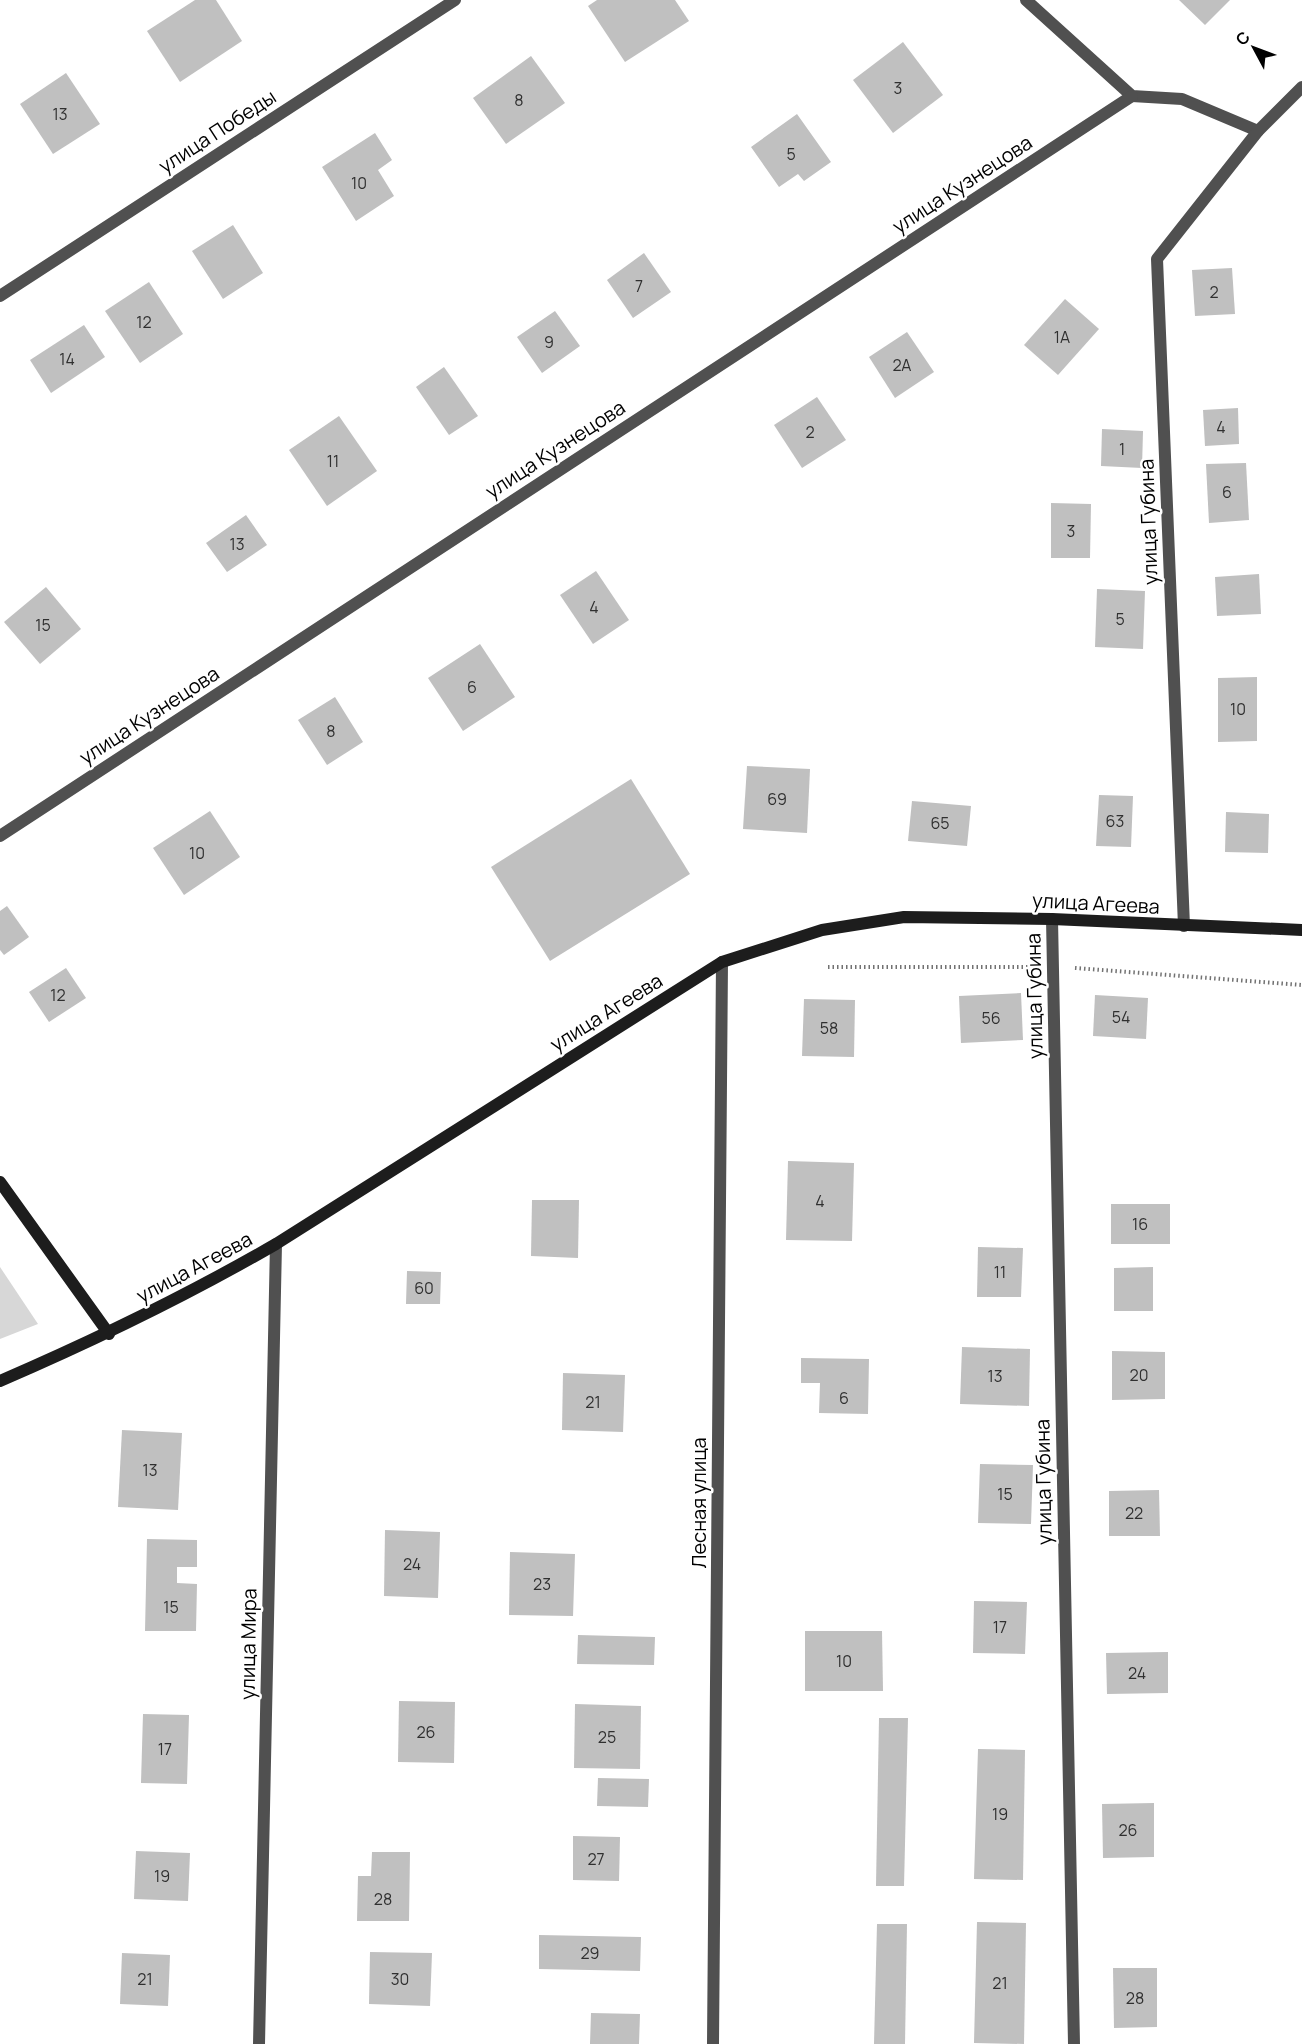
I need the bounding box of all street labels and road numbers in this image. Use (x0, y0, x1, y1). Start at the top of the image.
street label: улица Победы (153, 83, 281, 179)
street label: улица Кузнецова (887, 129, 1037, 239)
street label: улица Кузнецова (480, 394, 630, 504)
street label: улица Губина (1132, 458, 1164, 586)
street label: улица Кузнецова (74, 660, 224, 770)
street label: улица Агеева (1032, 886, 1160, 920)
street label: улица Губина (1019, 933, 1049, 1059)
street label: улица Агеева (545, 967, 667, 1057)
street label: улица Агеева (131, 1225, 257, 1309)
street label: улица Губина (1028, 1419, 1058, 1545)
street label: Лесная улица (685, 1437, 712, 1569)
street label: улица Мира (234, 1588, 262, 1700)

